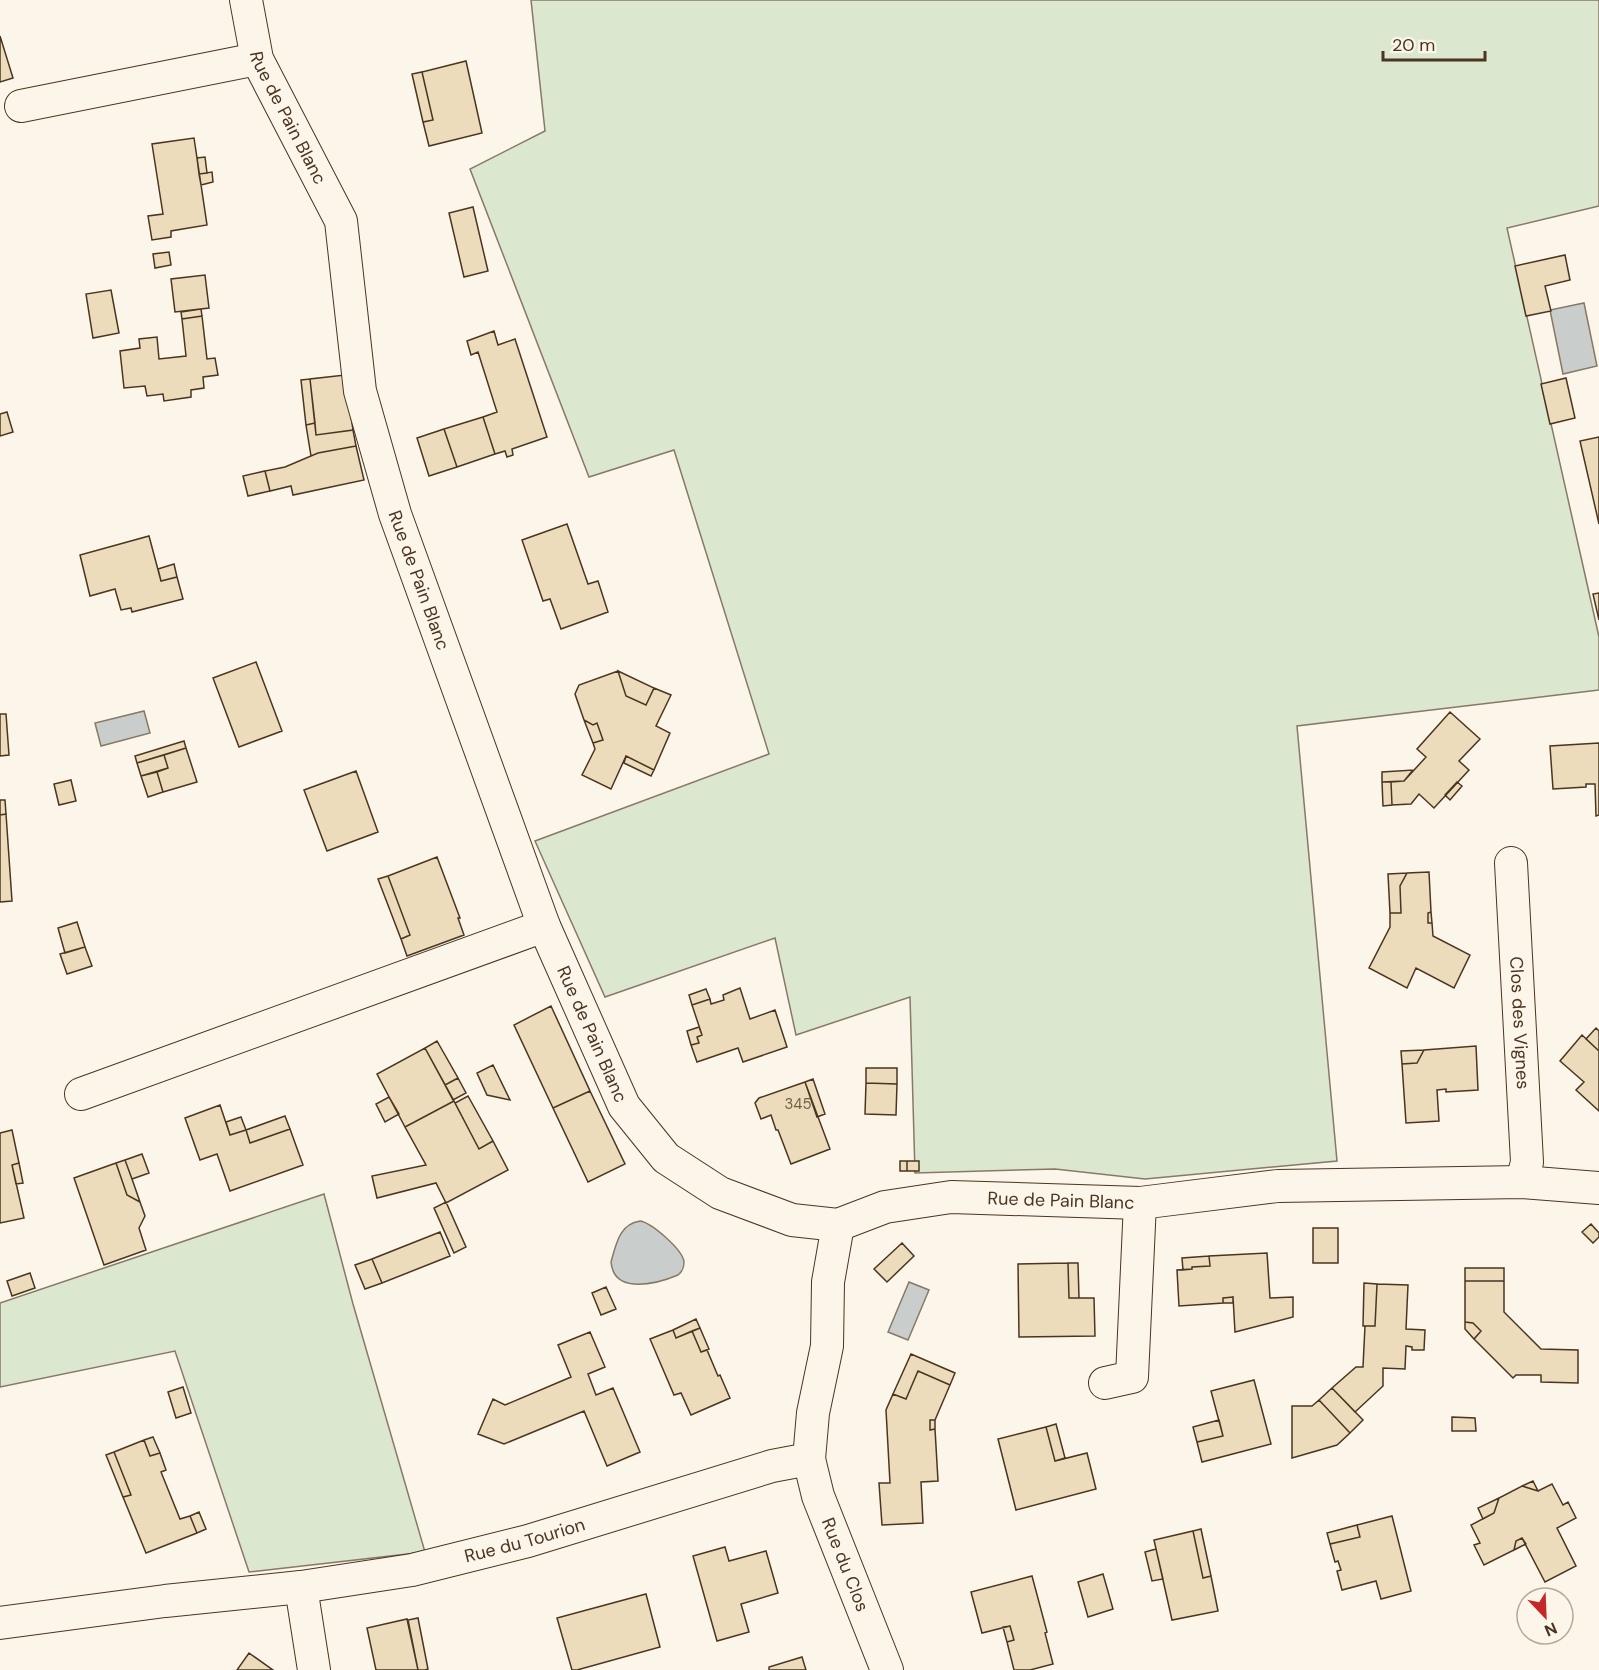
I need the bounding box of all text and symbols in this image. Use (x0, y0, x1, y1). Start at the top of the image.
scale bar (1383, 24, 1485, 62)
text: 20 m (1392, 33, 1435, 57)
street label: Rue de Pain Blanc (244, 49, 332, 188)
street label: Rue de Pain Blanc (383, 507, 455, 654)
street label: Clos des Vignes (1504, 956, 1535, 1090)
street label: Rue de Pain Blanc (551, 962, 633, 1106)
house number: 345 (784, 1094, 812, 1114)
street label: Rue de Pain Blanc (987, 1186, 1135, 1215)
street label: Rue du Tourion (462, 1512, 588, 1568)
street label: Rue du Clos (816, 1514, 875, 1615)
north arrow (1515, 1586, 1575, 1646)
text: N (1541, 1617, 1560, 1641)

